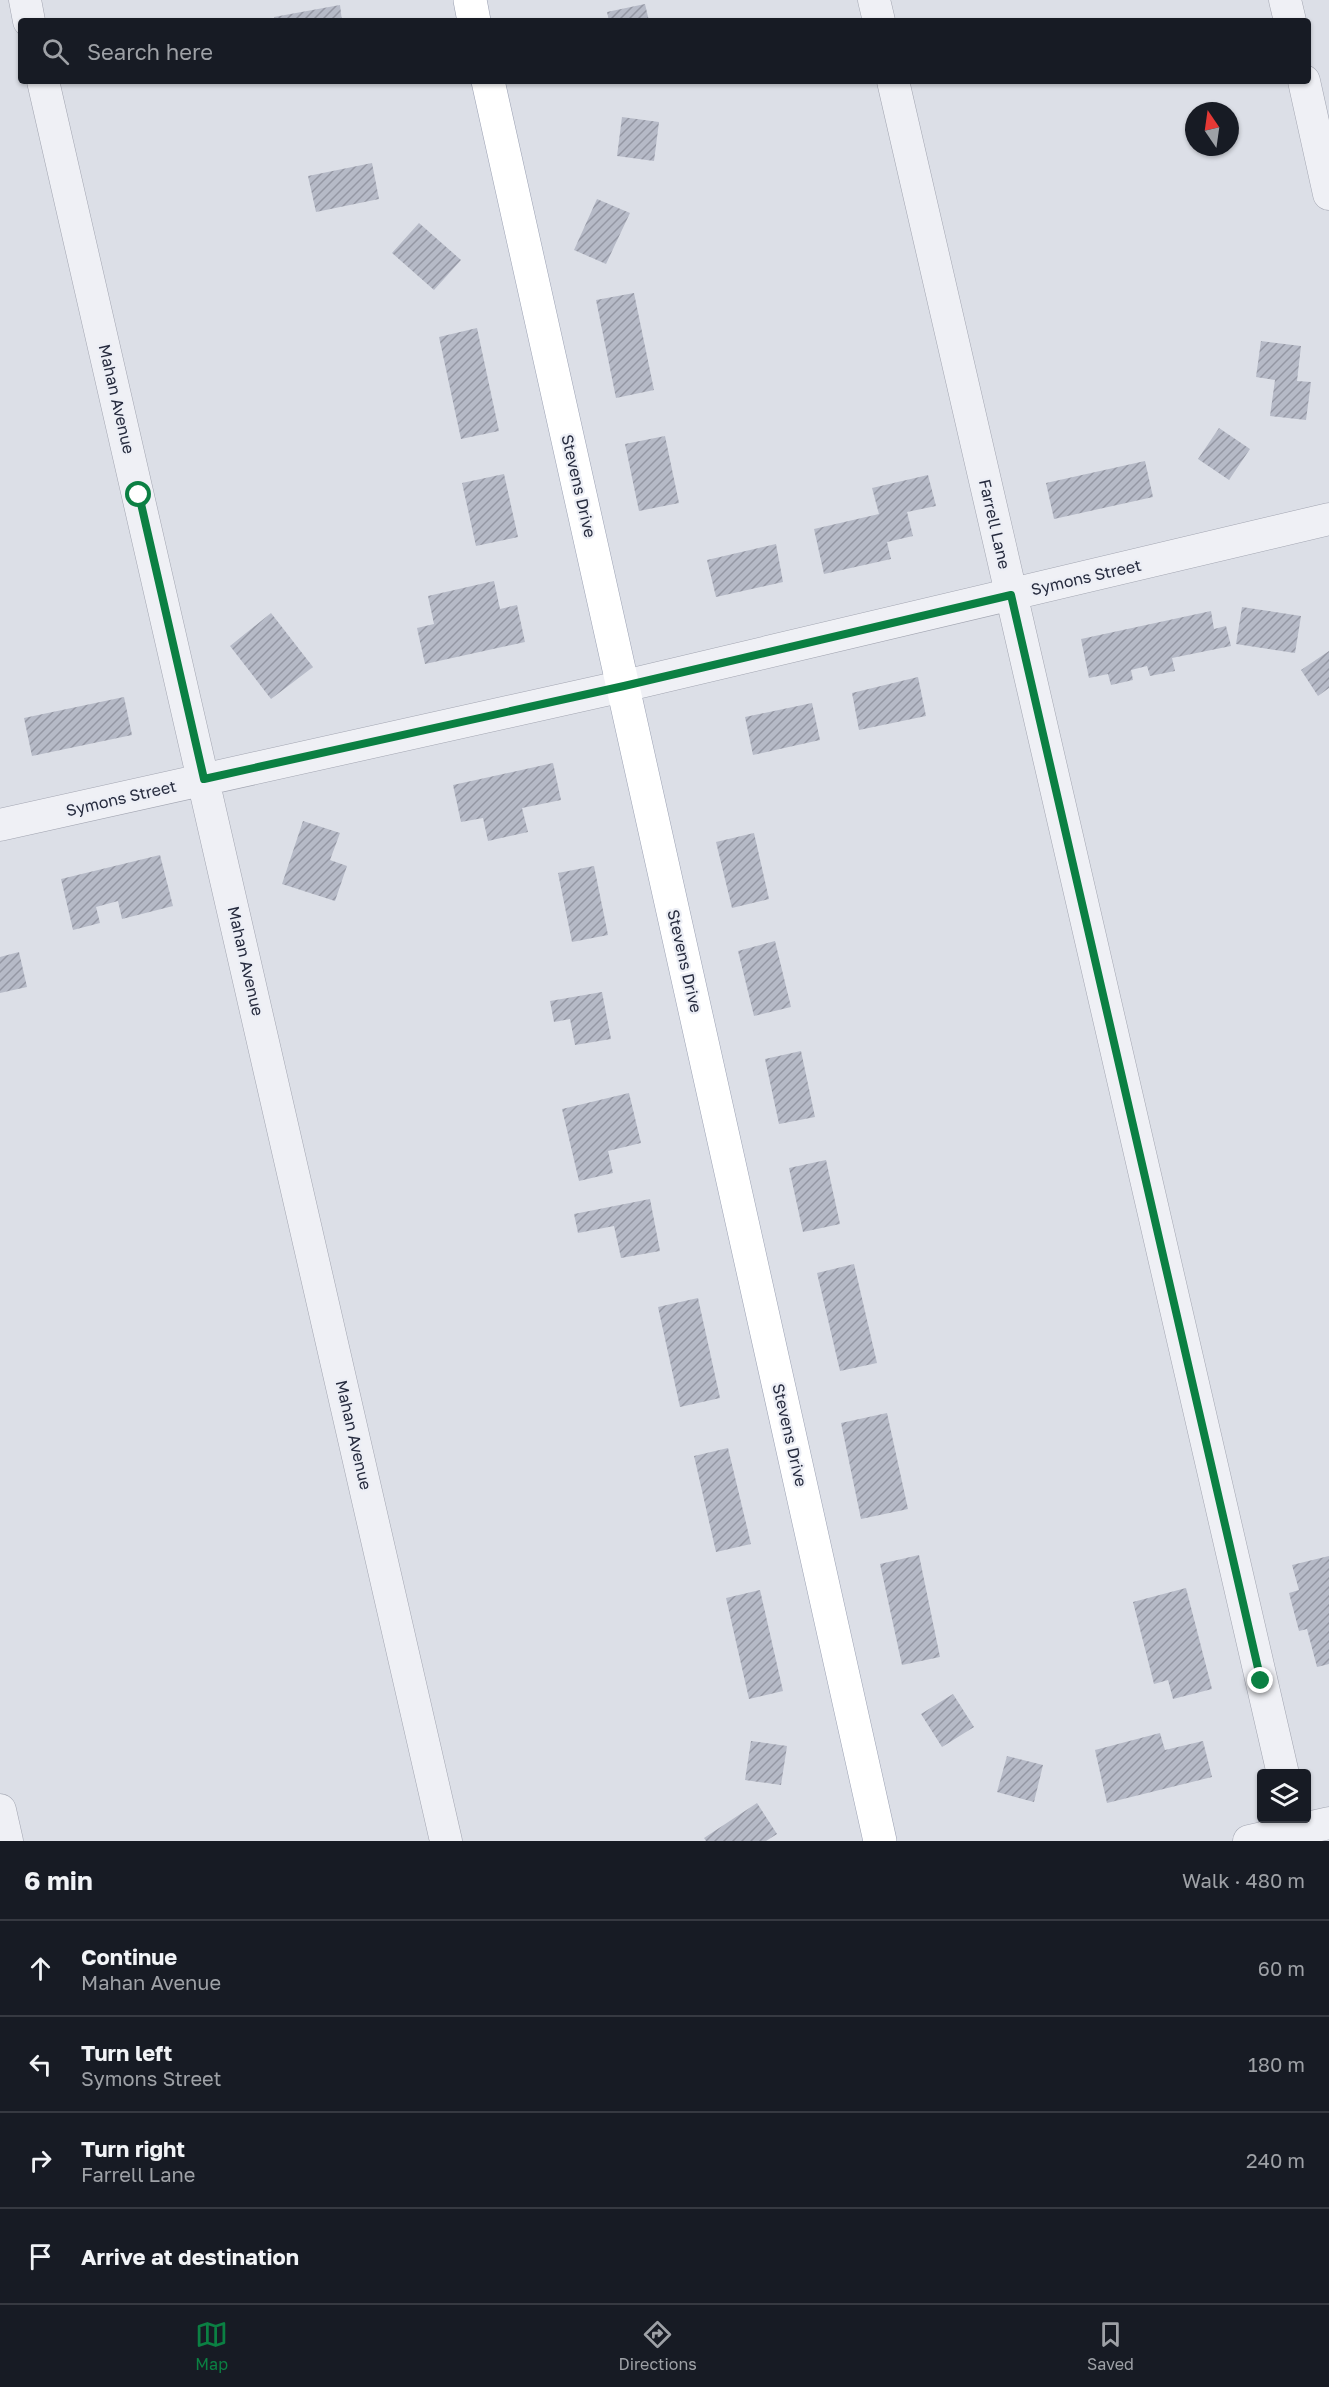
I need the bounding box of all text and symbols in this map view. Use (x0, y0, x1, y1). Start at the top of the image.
search box (18, 18, 1311, 84)
icon: search (39, 35, 72, 68)
text: Search here (87, 38, 213, 65)
north arrow (1185, 102, 1239, 156)
street label: Mahan Avenue (95, 342, 139, 456)
street label: Stevens Drive (557, 433, 601, 539)
street label: Farrell Lane (975, 477, 1015, 571)
route start (125, 481, 151, 507)
street label: Symons Street (1029, 555, 1143, 599)
street label: Symons Street (64, 776, 178, 820)
street label: Mahan Avenue (224, 904, 268, 1018)
street label: Stevens Drive (663, 908, 707, 1014)
street label: Mahan Avenue (332, 1378, 376, 1492)
street label: Stevens Drive (768, 1382, 812, 1488)
route end (1247, 1667, 1273, 1693)
map controls (1257, 1769, 1311, 1823)
button: layers (1257, 1769, 1311, 1823)
text: 6 min (24, 1865, 93, 1896)
text: Walk · 480 m (1182, 1868, 1305, 1892)
text: Continue (81, 1943, 177, 1970)
icon: ahead (24, 1952, 57, 1985)
text: 60 m (1258, 1956, 1305, 1980)
text: Mahan Avenue (81, 1970, 221, 1994)
text: Turn left (81, 2039, 172, 2066)
icon: left (24, 2048, 57, 2081)
text: 180 m (1248, 2052, 1305, 2076)
text: Symons Street (81, 2066, 222, 2090)
text: Turn right (81, 2135, 185, 2162)
icon: right (24, 2144, 57, 2177)
text: 240 m (1246, 2148, 1305, 2172)
text: Farrell Lane (81, 2162, 195, 2186)
icon: arrive (24, 2240, 57, 2273)
text: Arrive at destination (81, 2243, 299, 2270)
tab: Map (195, 2318, 228, 2374)
tab: Directions (619, 2318, 697, 2374)
tab: Saved (1087, 2318, 1134, 2374)

